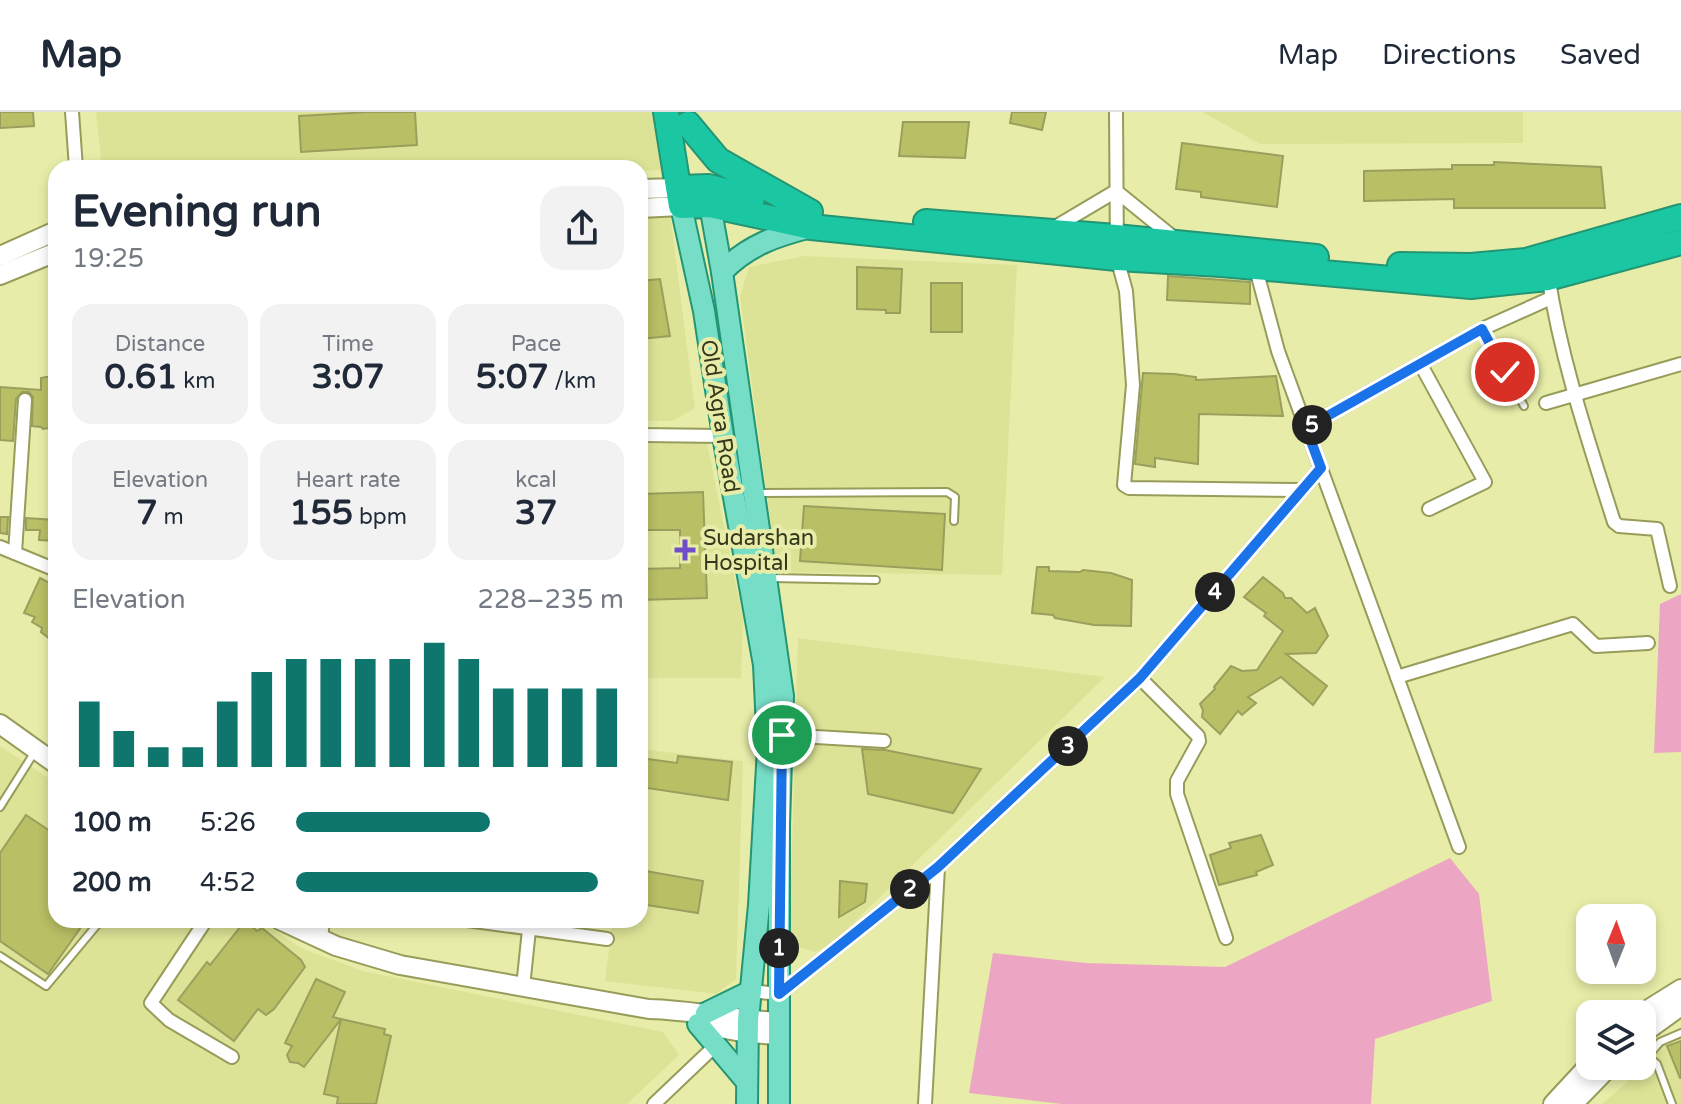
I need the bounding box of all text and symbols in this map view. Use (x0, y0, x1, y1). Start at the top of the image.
text: Map (40, 32, 122, 78)
text: Map (1278, 38, 1338, 72)
text: Directions (1382, 38, 1516, 72)
text: Saved (1560, 38, 1641, 72)
text: Evening run (72, 186, 321, 239)
button: share (540, 186, 624, 270)
text: 19:25 (72, 243, 144, 274)
text: Distance (115, 331, 205, 357)
text: Time (322, 331, 374, 357)
text: Pace (511, 331, 561, 357)
street label: Old Agra Road (695, 338, 745, 495)
pin (1471, 338, 1539, 406)
icon: check (1483, 350, 1527, 394)
text: 0.61 (105, 357, 178, 398)
text: 3:07 (312, 357, 384, 398)
text: 5:07 (476, 357, 549, 398)
text: km (178, 368, 215, 394)
text: /km (549, 368, 596, 394)
pin: 5 (1292, 405, 1332, 445)
text: 5 (1305, 412, 1319, 438)
text: Elevation (112, 467, 208, 493)
text: Heart rate (296, 467, 400, 493)
text: kcal (515, 467, 557, 493)
text: 7 (136, 493, 158, 534)
text: 155 (289, 493, 353, 534)
text: 37 (515, 493, 557, 534)
text: m (158, 504, 184, 530)
text: bpm (353, 504, 407, 530)
place label: Sudarshan Hospital (703, 525, 814, 576)
marker: Sudarshan Hospital (674, 539, 696, 561)
pin: 4 (1195, 572, 1235, 612)
text: 4 (1208, 579, 1222, 605)
text: Elevation (72, 584, 186, 615)
text: 228–235 m (478, 584, 624, 615)
pin (748, 701, 816, 769)
icon: arrive (760, 713, 804, 757)
pin: 3 (1048, 726, 1088, 766)
text: 3 (1061, 733, 1075, 759)
text: 100 m (72, 807, 152, 838)
text: 5:26 (200, 807, 256, 838)
text: 200 m (72, 867, 152, 898)
text: 4:52 (200, 867, 256, 898)
pin: 2 (890, 869, 930, 909)
text: 2 (903, 876, 917, 902)
north arrow (1576, 904, 1656, 984)
map controls (1576, 904, 1656, 1080)
pin: 1 (759, 928, 799, 968)
text: 1 (772, 935, 786, 961)
button: layers (1576, 1000, 1656, 1080)

